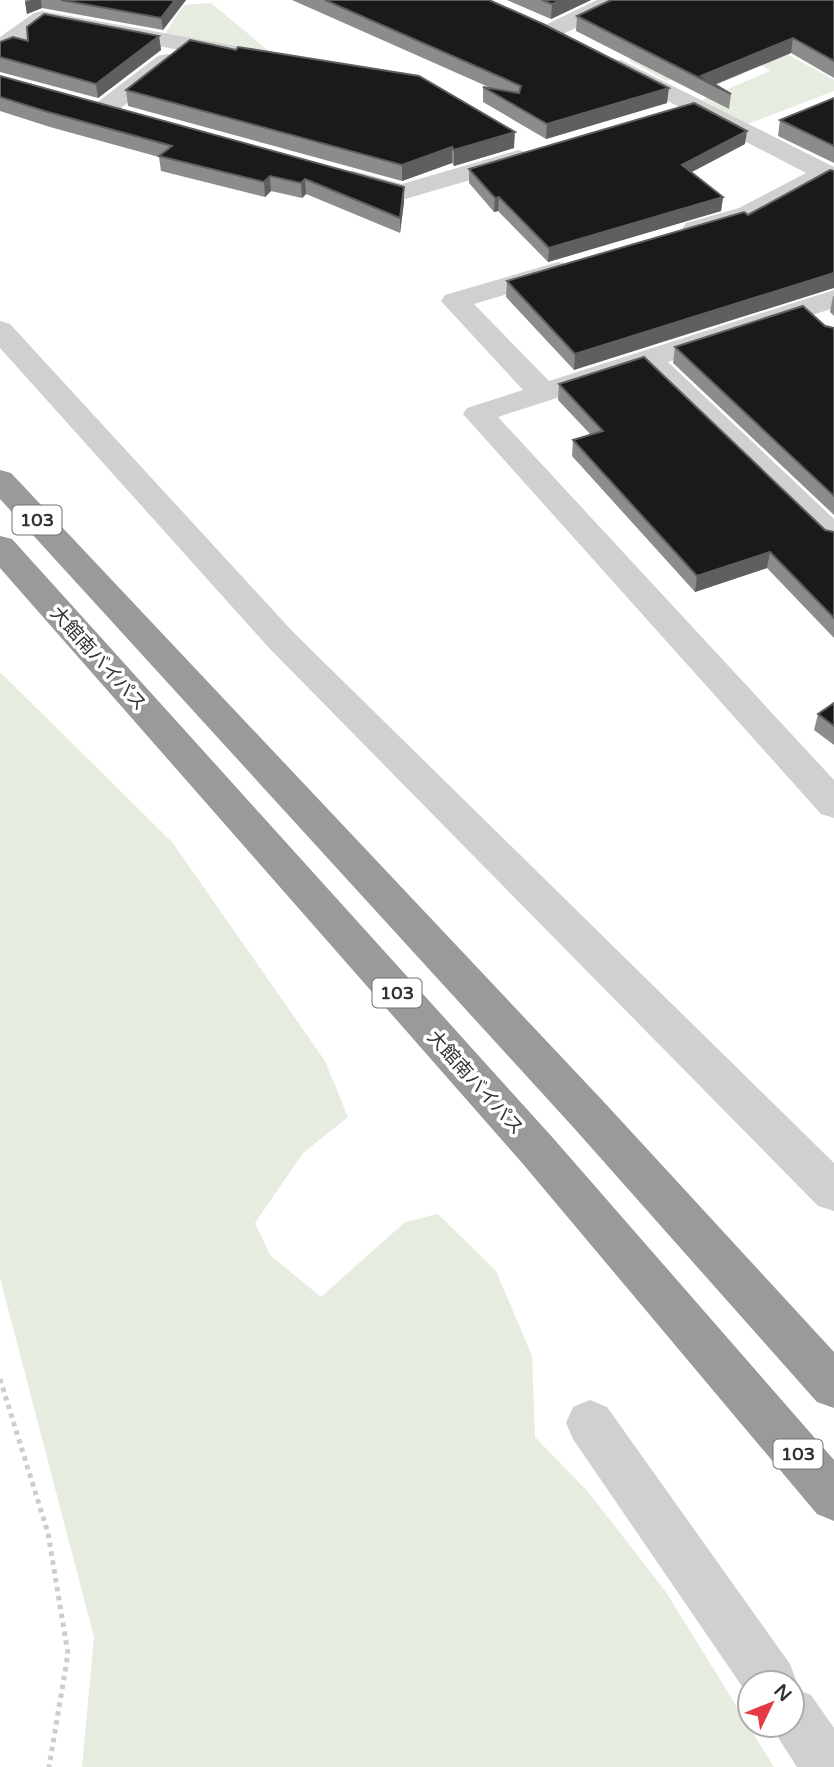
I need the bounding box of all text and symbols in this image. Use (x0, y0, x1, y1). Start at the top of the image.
road number: 103 (12, 506, 61, 534)
street label: 大館南バイパス (46, 602, 151, 715)
road number: 103 (372, 978, 422, 1008)
street label: 大館南バイパス (423, 1026, 528, 1139)
road number: 103 (774, 1440, 822, 1469)
north arrow (736, 1669, 806, 1739)
text: N (769, 1680, 796, 1706)

